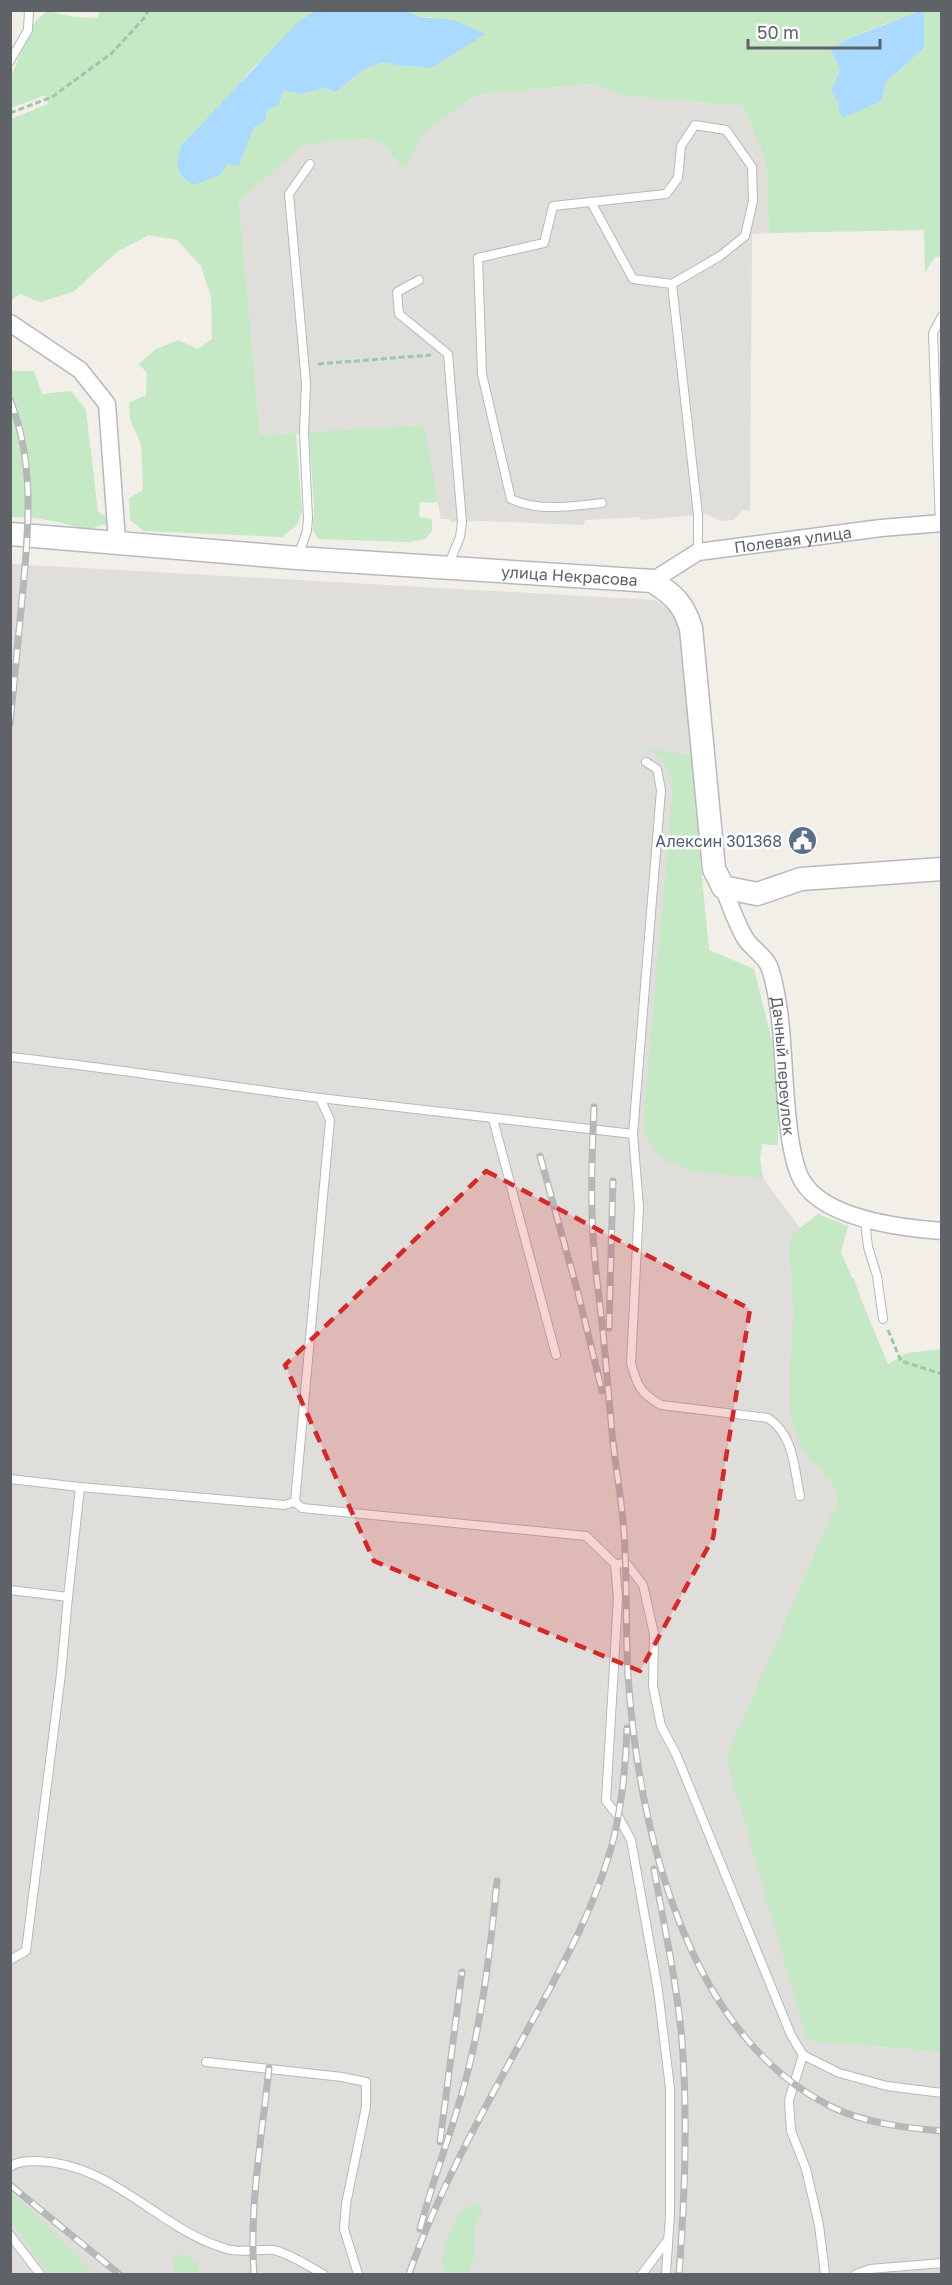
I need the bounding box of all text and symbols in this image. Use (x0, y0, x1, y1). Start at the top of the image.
scale bar (748, 12, 880, 50)
text: 50 m (757, 21, 799, 43)
street label: Полевая улица (733, 522, 853, 557)
street label: улица Некрасова (500, 561, 638, 590)
public building icon: Алексин 301368 (787, 825, 819, 857)
place label: Алексин 301368 (655, 831, 782, 851)
street label: Дачный переулок (767, 995, 800, 1137)

